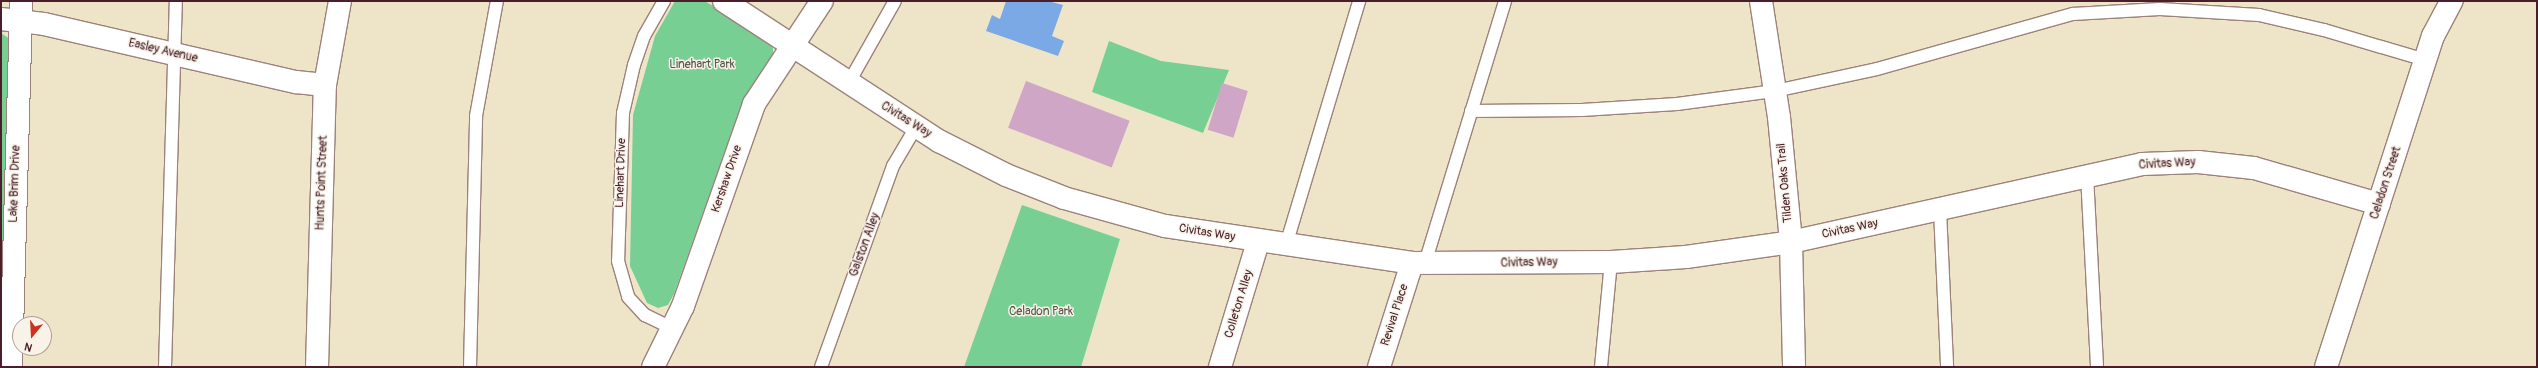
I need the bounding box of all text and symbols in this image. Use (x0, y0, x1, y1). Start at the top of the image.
street label: Easley Avenue (127, 36, 199, 66)
park label: Linehart Park (669, 58, 735, 72)
street label: Civitas Way (878, 99, 934, 141)
street label: Hunts Point Street (313, 135, 331, 231)
street label: Linehart Drive (613, 138, 629, 208)
street label: Tilden Oaks Trail (1774, 142, 1796, 224)
street label: Kershaw Drive (709, 143, 745, 215)
street label: Lake Brim Drive (6, 145, 24, 223)
street label: Celadon Street (2367, 145, 2405, 221)
street label: Civitas Way (2138, 155, 2196, 173)
street label: Galston Alley (847, 211, 883, 279)
street label: Civitas Way (1821, 216, 1879, 242)
street label: Civitas Way (1178, 221, 1236, 245)
street label: Civitas Way (1500, 255, 1558, 271)
street label: Colleton Alley (1222, 268, 1256, 340)
street label: Revival Place (1378, 282, 1412, 348)
park label: Celadon Park (1009, 305, 1073, 319)
north arrow (12, 316, 52, 356)
text: N (23, 340, 34, 354)

